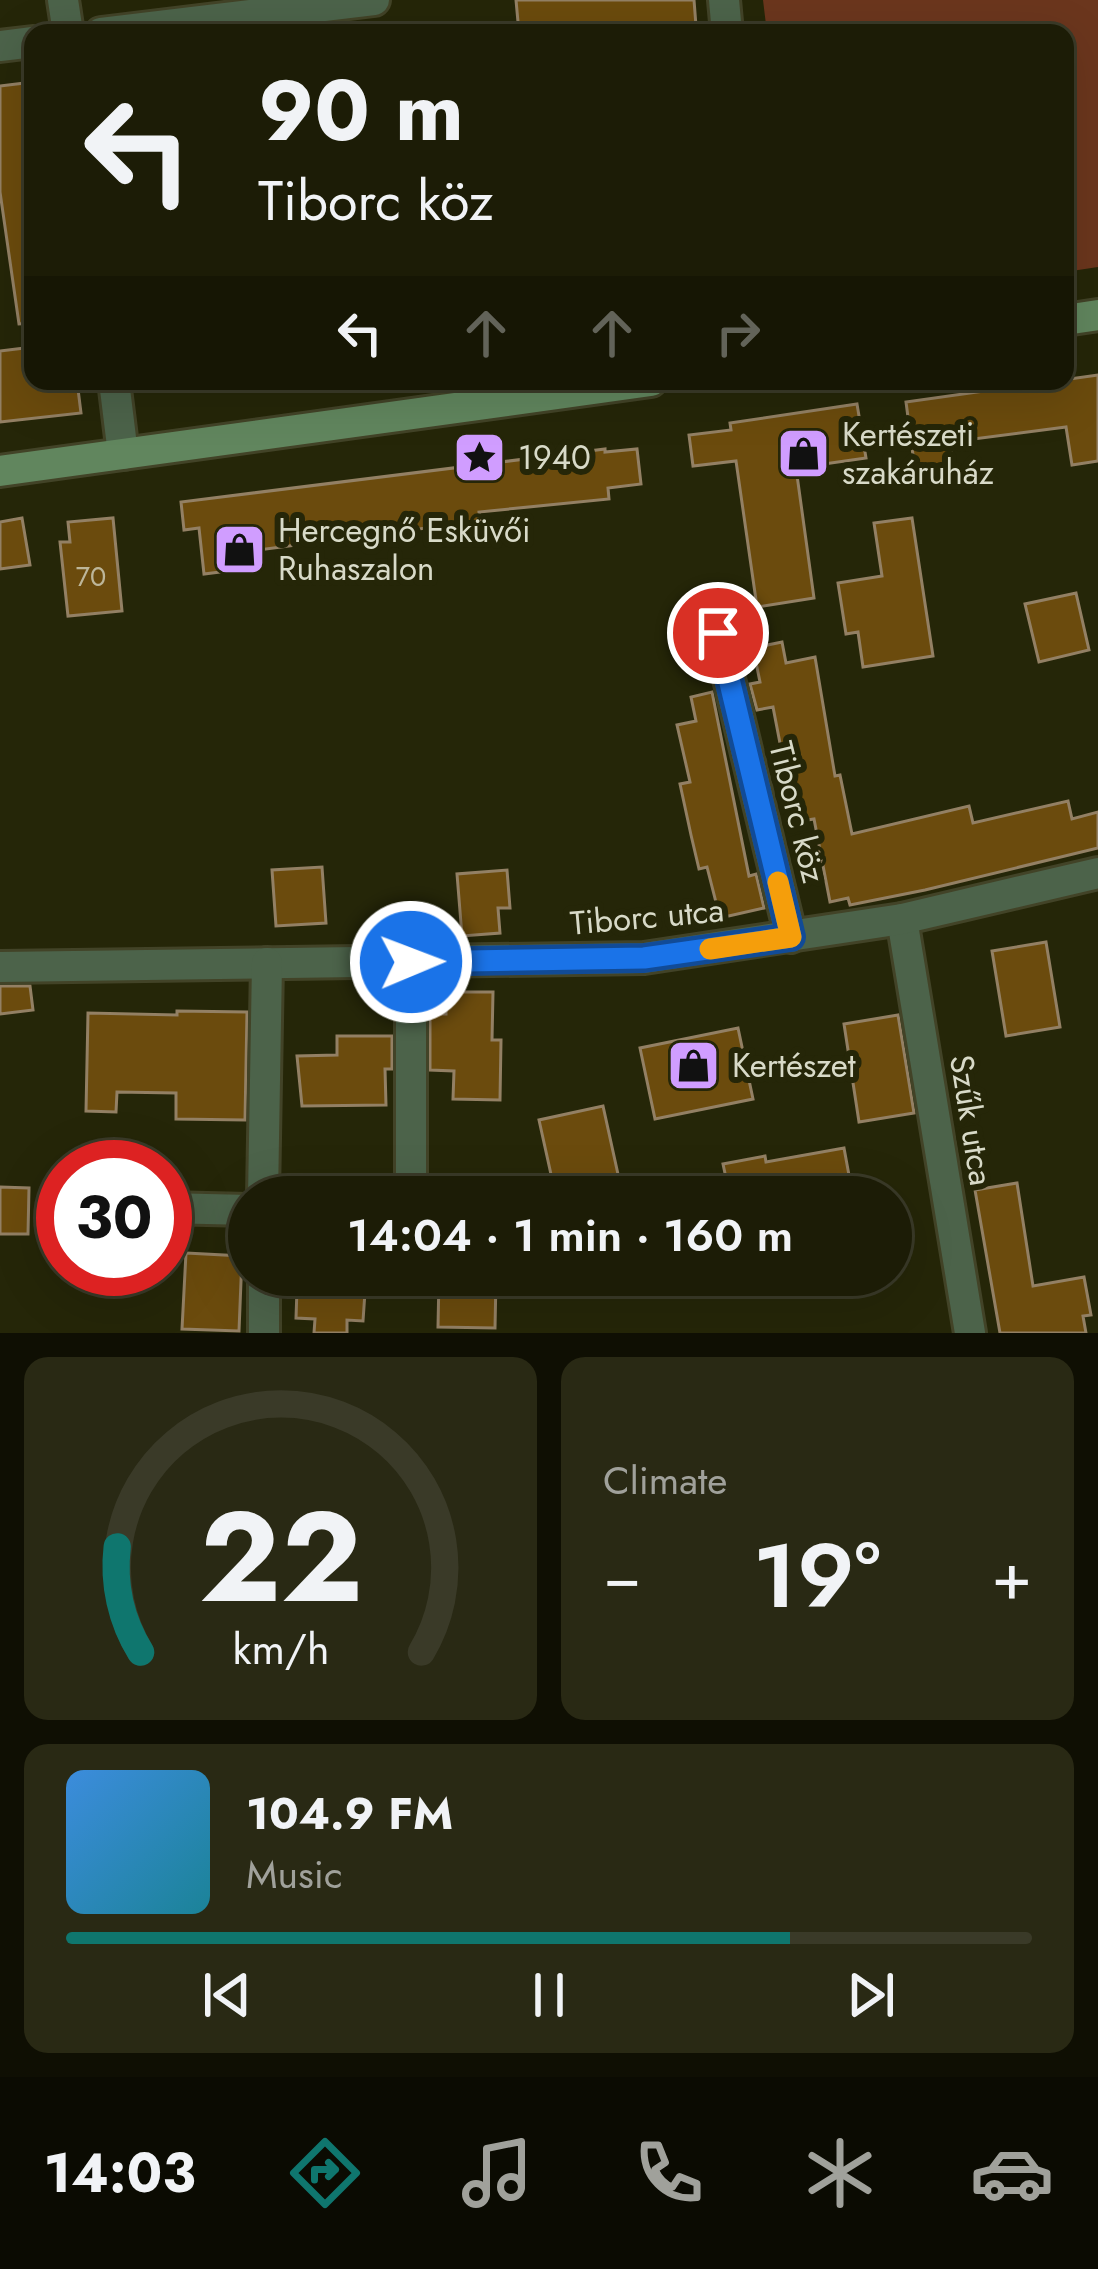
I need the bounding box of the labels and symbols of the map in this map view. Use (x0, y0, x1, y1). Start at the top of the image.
place label: Kertészeti szakáruház (842, 411, 994, 496)
shop icon: Kertészeti szakáruház (775, 425, 831, 481)
place icon: 1940 (451, 429, 507, 485)
place label: 1940 (518, 434, 591, 481)
place label: Hercegnő Esküvői Ruhaszalon (278, 507, 531, 592)
shop icon: Hercegnő Esküvői Ruhaszalon (211, 521, 267, 577)
house number: 70 (76, 557, 106, 596)
pin (667, 582, 769, 684)
street label: Tiborc köz (757, 737, 838, 888)
street label: Tiborc utca (568, 886, 726, 947)
position arrow (348, 899, 474, 1025)
shop icon: Kertészet (665, 1037, 721, 1093)
place label: Kertészet (732, 1042, 856, 1089)
street label: Szűk utca (938, 1051, 1005, 1189)
speed limit sign: 30 (36, 1140, 192, 1296)

